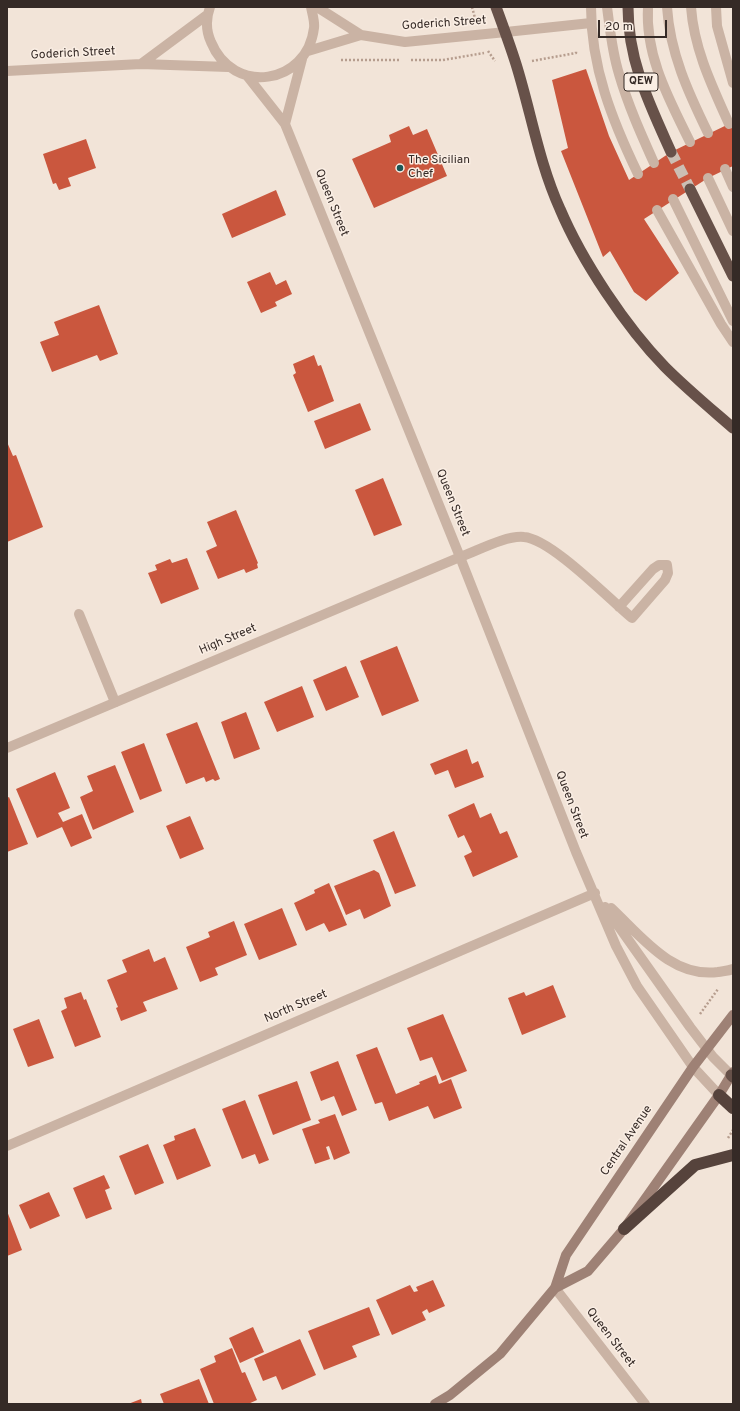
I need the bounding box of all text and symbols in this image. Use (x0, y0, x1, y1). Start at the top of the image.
scale bar (600, 12, 669, 38)
street label: Goderich Street (401, 14, 487, 34)
text: 20 m (605, 19, 633, 35)
street label: Goderich Street (30, 45, 116, 63)
road number: QEW (624, 73, 658, 91)
place label: The Sicilian Chef (408, 154, 470, 182)
marker: The Sicilian Chef (395, 163, 405, 173)
street label: Queen Street (311, 167, 351, 239)
street label: Queen Street (432, 467, 472, 539)
street label: High Street (197, 621, 259, 659)
street label: Queen Street (551, 769, 591, 841)
street label: North Street (262, 987, 330, 1027)
street label: Central Avenue (598, 1103, 656, 1179)
street label: Queen Street (582, 1305, 638, 1371)

